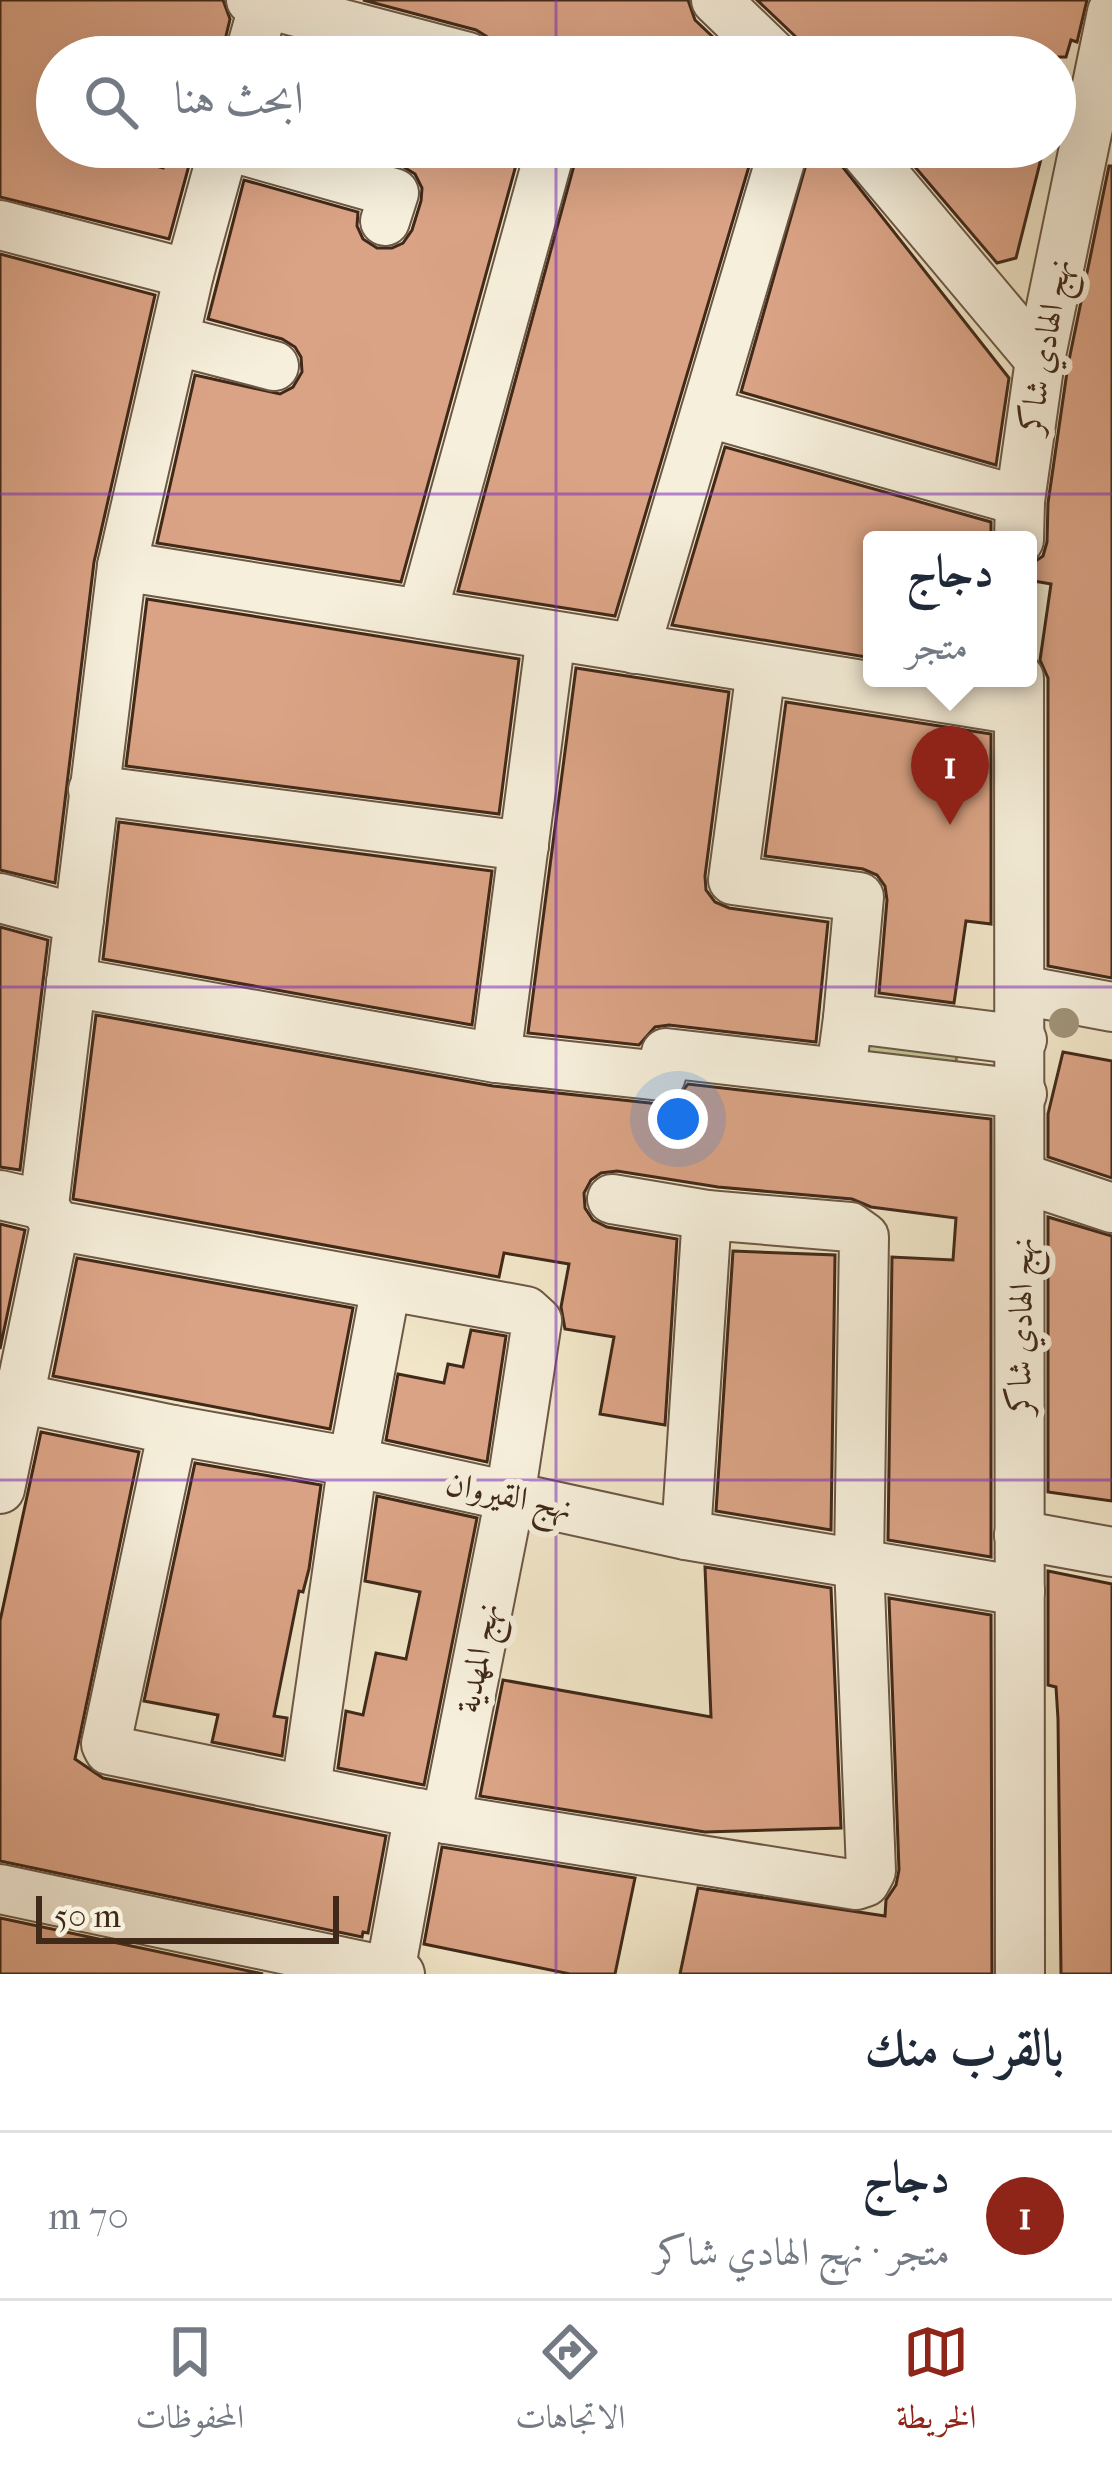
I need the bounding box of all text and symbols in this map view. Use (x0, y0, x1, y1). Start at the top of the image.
search box (36, 36, 1076, 168)
icon: search (78, 69, 144, 135)
text: ابحث هنا (174, 72, 304, 125)
street label: نهج الهادي شاكر (1010, 255, 1088, 441)
popup (863, 531, 1037, 687)
text: دجاج (906, 545, 994, 598)
text: متجر (906, 623, 968, 669)
pin: 1 (911, 726, 989, 825)
your location (648, 1089, 708, 1149)
street label: نهج الهادي شاكر (1000, 1237, 1051, 1418)
street label: نهج القيروان (440, 1464, 576, 1537)
street label: نهج المهدية (448, 1599, 517, 1718)
scale bar (36, 1890, 339, 1943)
text: 50 m (54, 1897, 121, 1936)
text: بالقرب منك (865, 2018, 1064, 2078)
text: دجاج (862, 2151, 950, 2204)
text: 70 m (48, 2193, 129, 2239)
text: 1 (1018, 2193, 1032, 2239)
text: متجر · نهج الهادي شاكر (654, 2229, 950, 2275)
tab: المحفوظات (135, 2319, 244, 2449)
tab: الاتجاهات (515, 2319, 625, 2449)
tab: الخريطة (896, 2319, 977, 2449)

